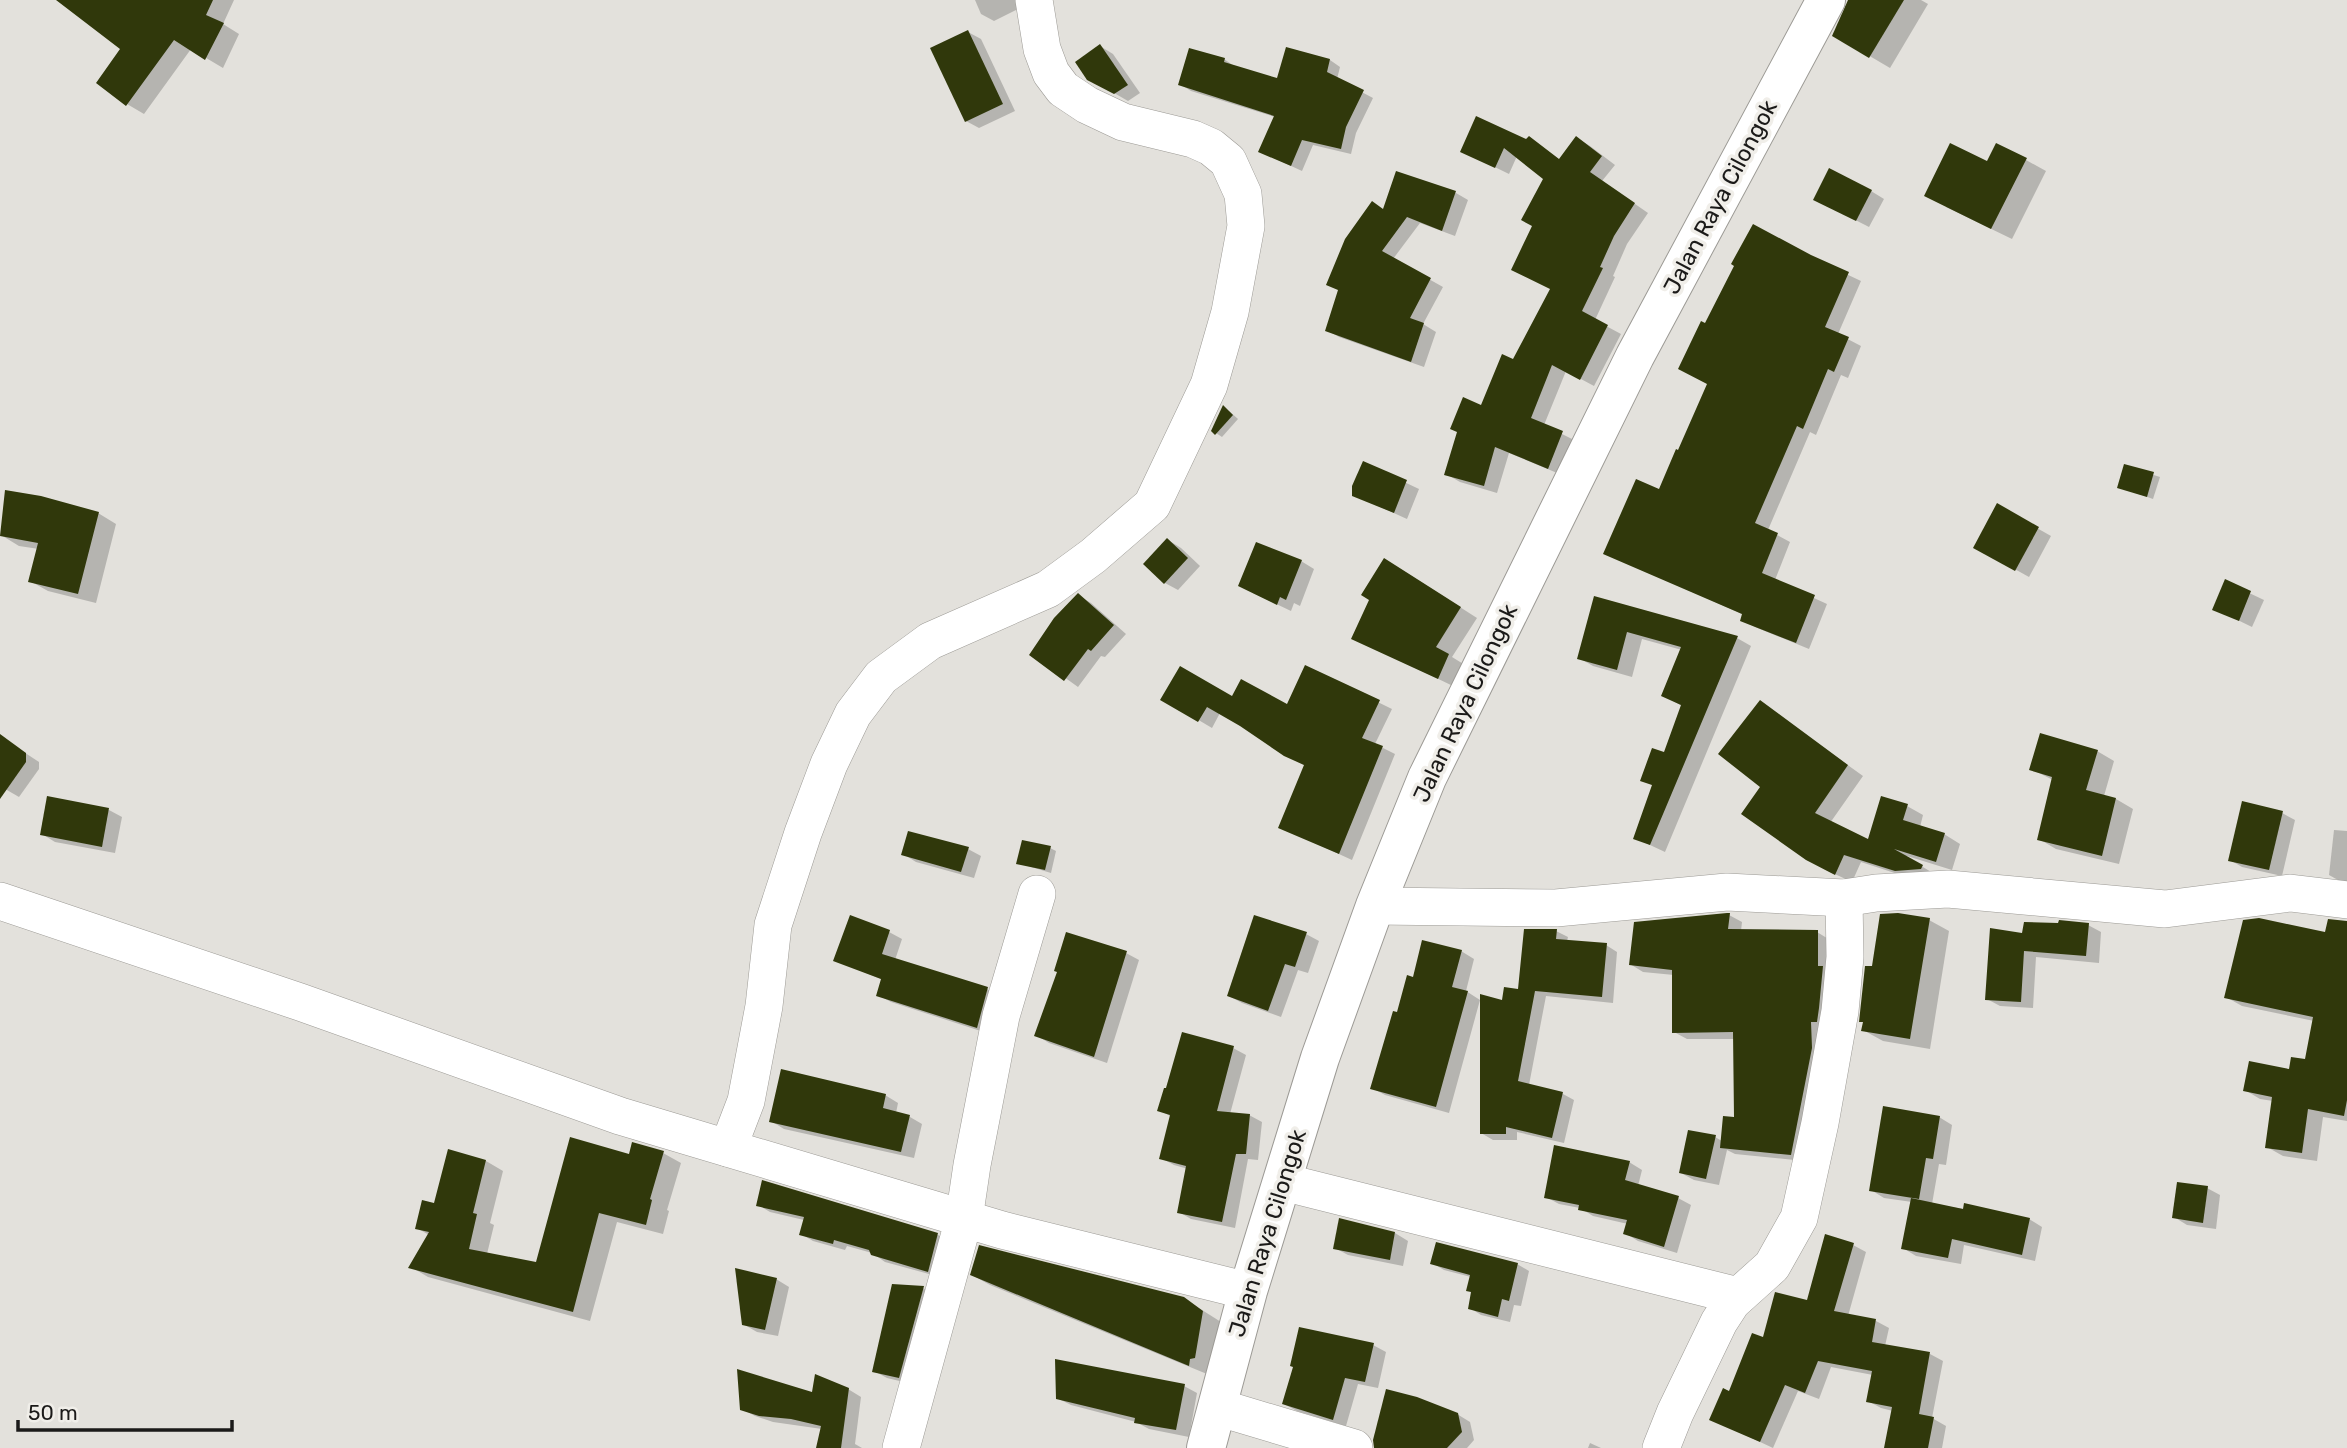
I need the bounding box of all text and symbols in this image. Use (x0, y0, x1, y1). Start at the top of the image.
street label: Jalan Raya Cilongok (1657, 95, 1783, 299)
street label: Jalan Raya Cilongok (1407, 599, 1523, 807)
street label: Jalan Raya Cilongok (1222, 1126, 1312, 1340)
scale bar (18, 1388, 231, 1432)
text: 50 m (28, 1400, 78, 1425)

